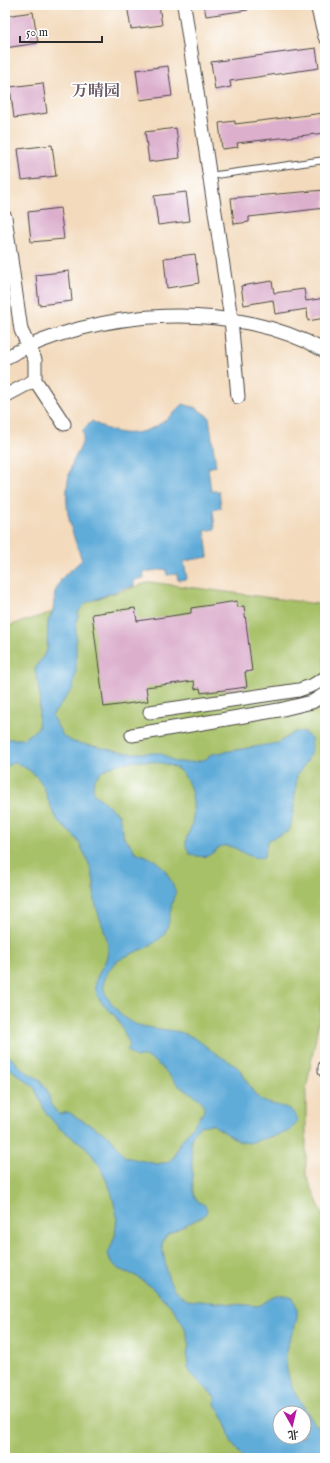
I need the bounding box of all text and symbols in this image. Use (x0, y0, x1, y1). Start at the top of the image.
scale bar (20, 18, 102, 44)
text: 50 m (26, 25, 48, 40)
district label: 万晴园 (72, 82, 120, 102)
north arrow (272, 1405, 312, 1445)
text: 北 (287, 1426, 300, 1442)

